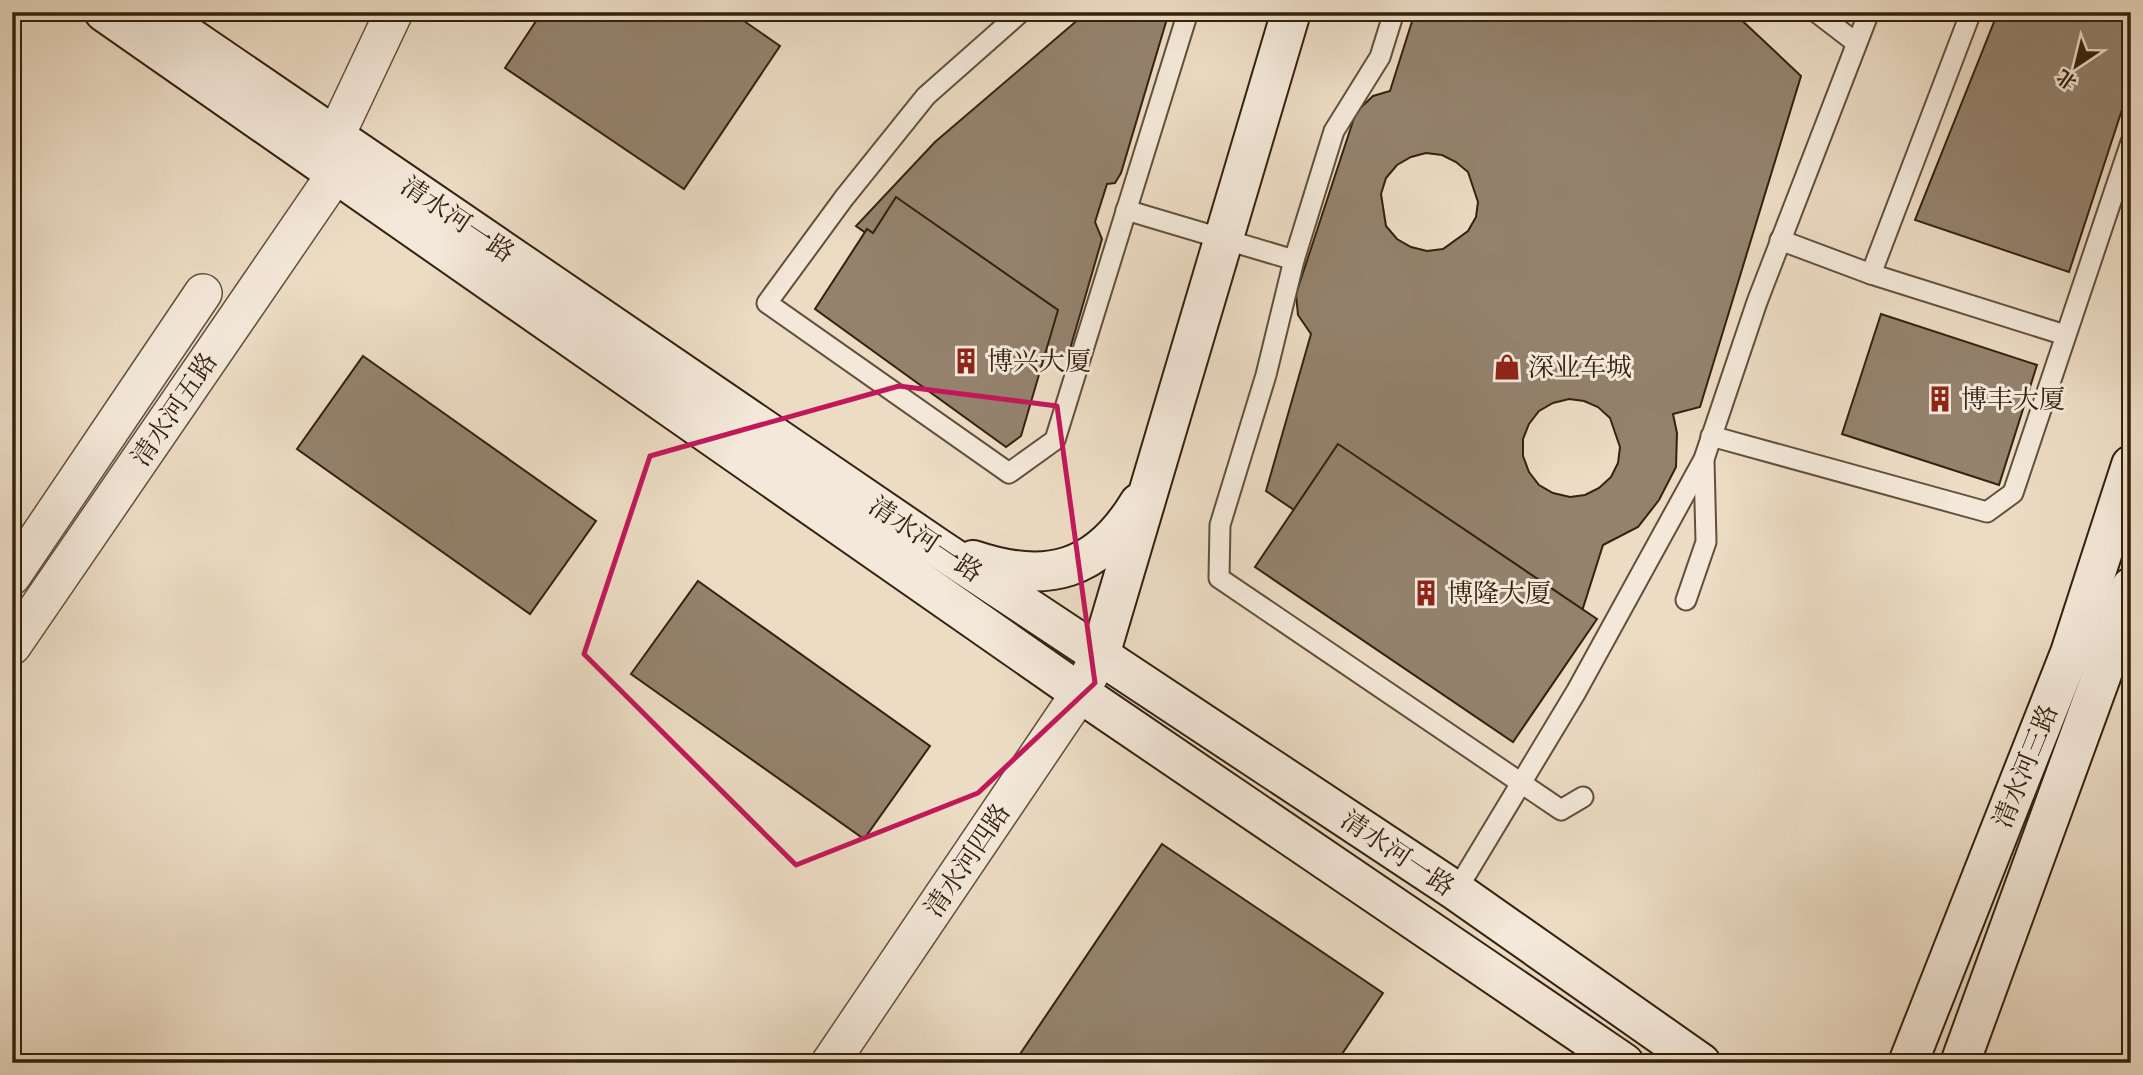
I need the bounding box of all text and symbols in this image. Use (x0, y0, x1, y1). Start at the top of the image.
north arrow (2042, 32, 2112, 102)
text: 北 (2052, 64, 2081, 94)
street label: 清水河一路 (395, 170, 520, 269)
building icon: 博兴大厦 (951, 346, 981, 376)
place label: 博兴大厦 (987, 346, 1091, 378)
street label: 清水河五路 (125, 347, 224, 472)
shop icon: 深业车城 (1492, 352, 1522, 382)
place label: 深业车城 (1528, 352, 1632, 384)
building icon: 博丰大厦 (1925, 384, 1955, 414)
place label: 博丰大厦 (1961, 384, 2065, 416)
street label: 清水河一路 (863, 490, 988, 589)
building icon: 博隆大厦 (1411, 578, 1441, 608)
place label: 博隆大厦 (1447, 578, 1551, 610)
street label: 清水河三路 (1987, 700, 2065, 833)
street label: 清水河四路 (918, 798, 1017, 923)
street label: 清水河一路 (1335, 804, 1460, 903)

